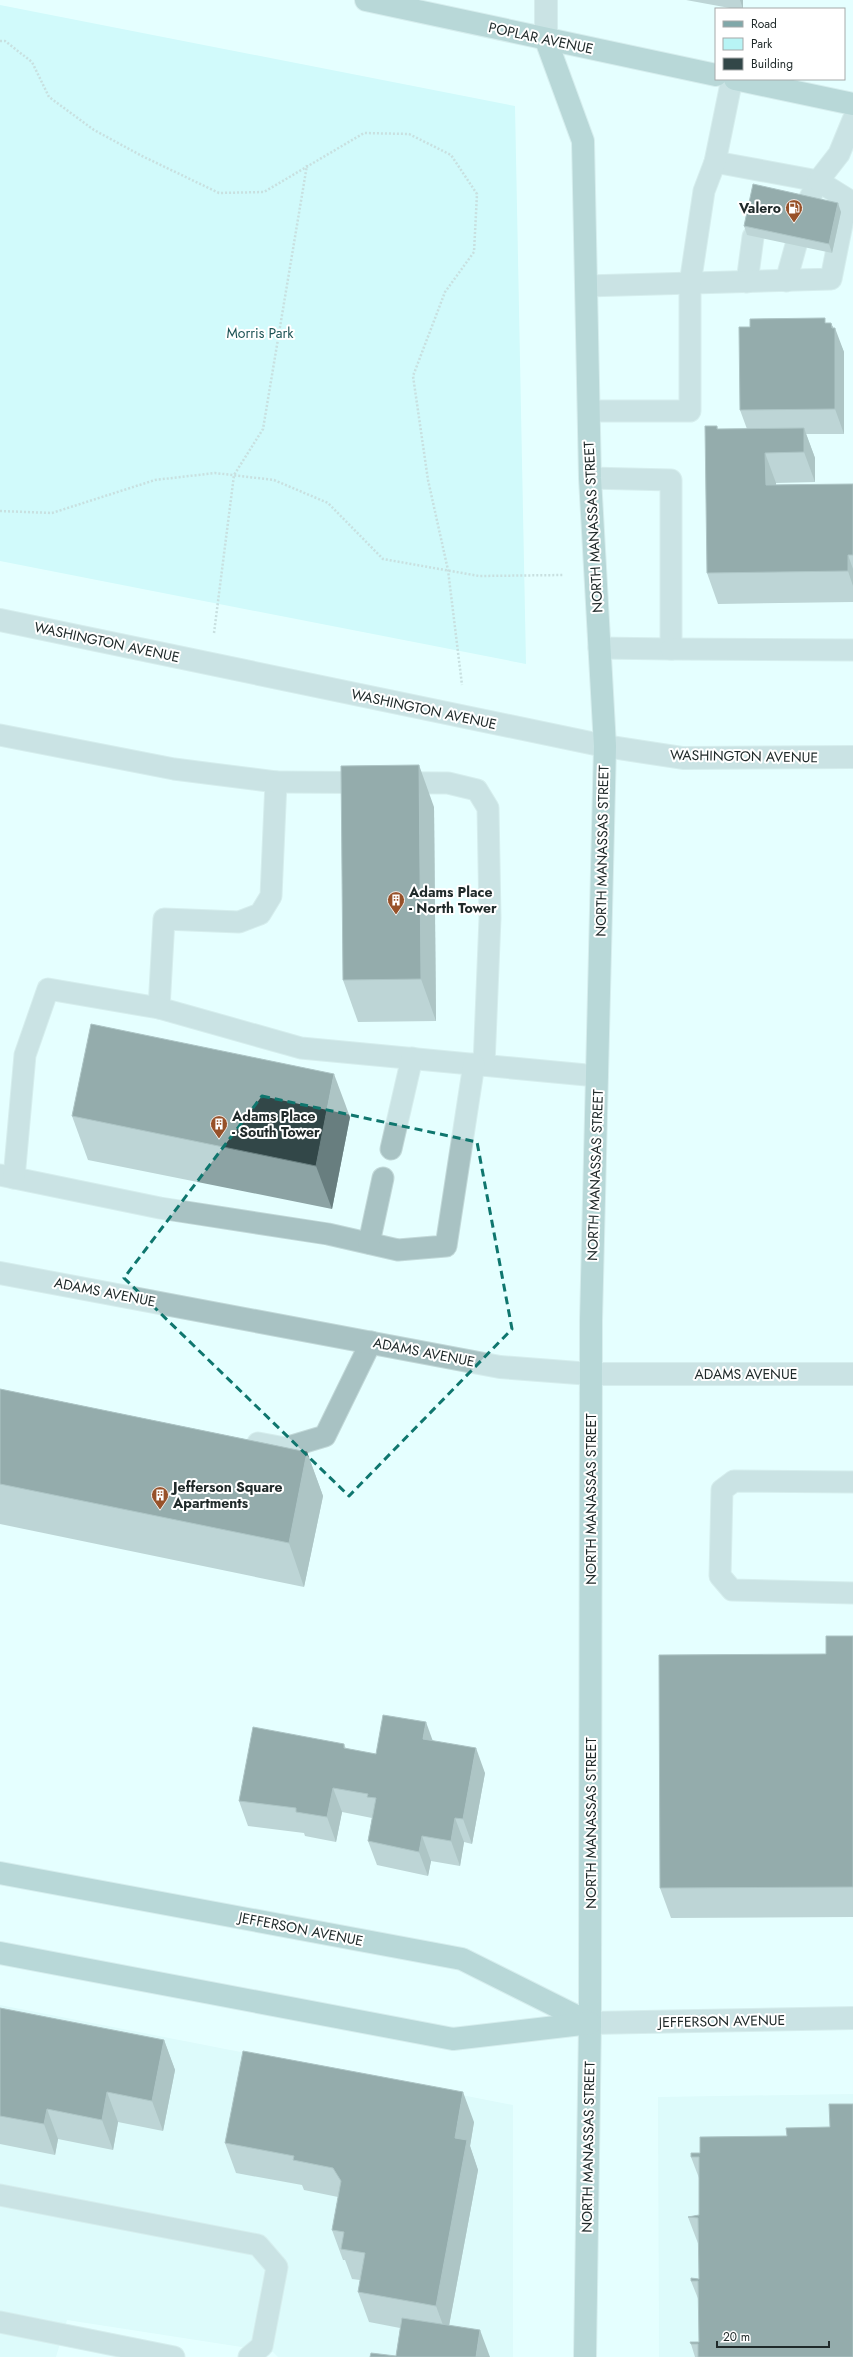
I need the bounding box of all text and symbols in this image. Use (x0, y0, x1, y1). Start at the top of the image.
legend (715, 8, 845, 80)
text: Road (751, 15, 777, 33)
street label: POPLAR AVENUE (487, 17, 595, 59)
text: Park (751, 35, 773, 53)
text: Building (751, 55, 793, 73)
place label: Valero (738, 198, 781, 218)
fuel station icon: Valero (784, 198, 804, 223)
park label: Morris Park (226, 323, 294, 343)
street label: NORTH MANASSAS STREET (578, 440, 607, 613)
street label: WASHINGTON AVENUE (32, 617, 182, 667)
street label: WASHINGTON AVENUE (349, 684, 499, 734)
street label: WASHINGTON AVENUE (670, 745, 818, 767)
street label: NORTH MANASSAS STREET (591, 765, 614, 937)
place label: Adams Place - North Tower (408, 882, 497, 918)
building icon: Adams Place - North Tower (386, 890, 406, 915)
street label: NORTH MANASSAS STREET (582, 1088, 608, 1261)
place label: Adams Place - South Tower (231, 1106, 320, 1142)
building icon: Adams Place - South Tower (209, 1114, 229, 1139)
street label: ADAMS AVENUE (53, 1272, 157, 1312)
street label: ADAMS AVENUE (372, 1332, 476, 1372)
street label: ADAMS AVENUE (695, 1364, 797, 1384)
street label: NORTH MANASSAS STREET (581, 1413, 601, 1585)
place label: Jefferson Square Apartments (170, 1477, 283, 1513)
building icon: Jefferson Square Apartments (150, 1485, 170, 1510)
street label: NORTH MANASSAS STREET (581, 1737, 601, 1909)
street label: JEFFERSON AVENUE (235, 1907, 365, 1951)
street label: JEFFERSON AVENUE (657, 2010, 785, 2032)
street label: NORTH MANASSAS STREET (577, 2061, 600, 2233)
scale bar (717, 2323, 829, 2349)
text: 20 m (723, 2328, 750, 2346)

